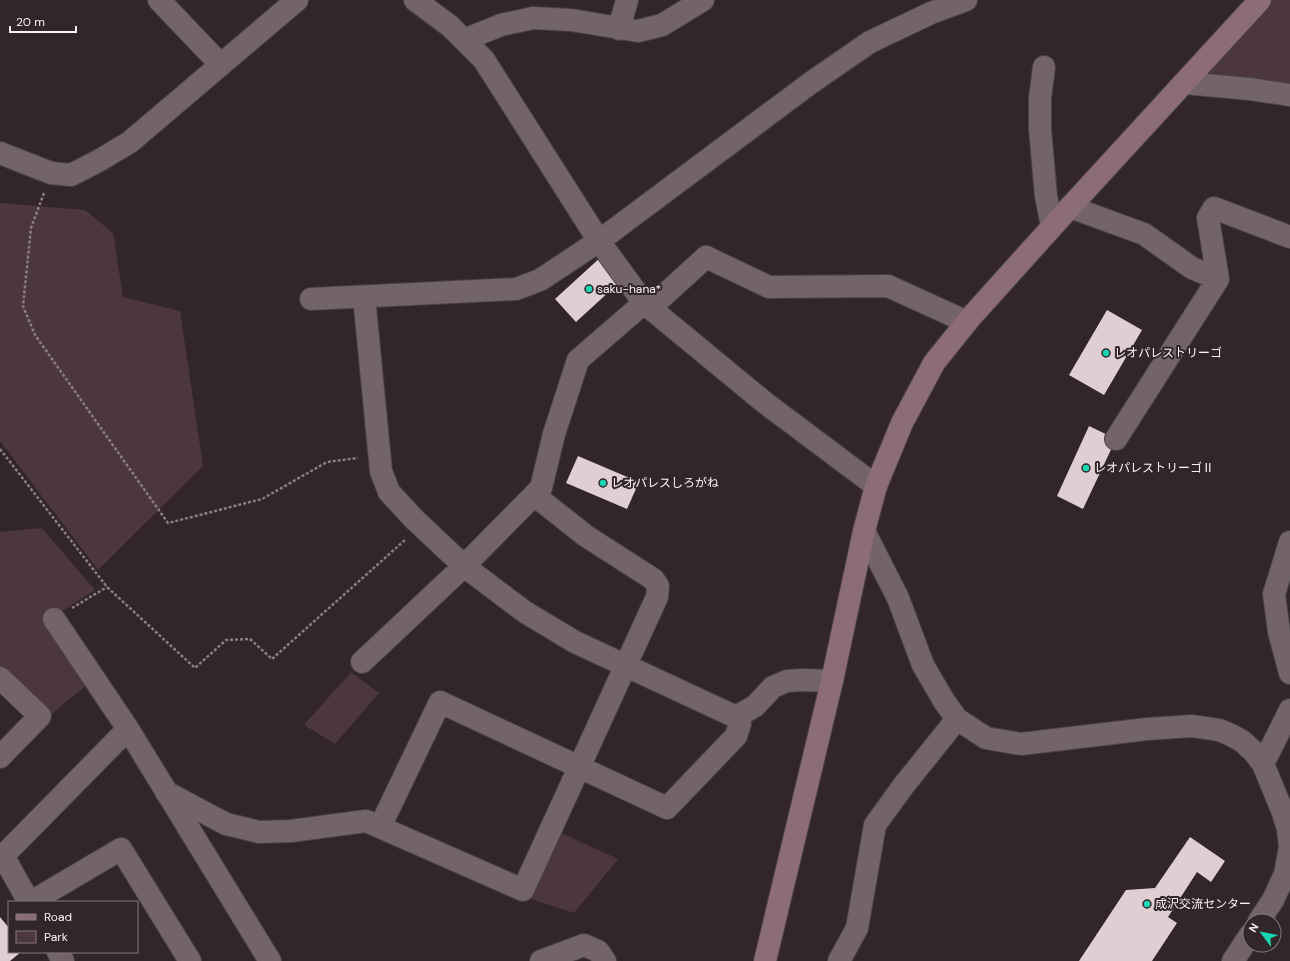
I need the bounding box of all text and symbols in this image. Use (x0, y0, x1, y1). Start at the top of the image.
scale bar (10, 8, 76, 34)
text: 20 m (16, 14, 45, 30)
place label: saku-hana* (597, 281, 661, 297)
marker: saku-hana* (584, 284, 594, 294)
place label: レオパレストリーゴ (1114, 345, 1222, 361)
marker: レオパレストリーゴ (1101, 348, 1111, 358)
place label: レオパレストリーゴⅡ (1094, 460, 1214, 476)
marker: レオパレストリーゴⅡ (1081, 463, 1091, 473)
place label: レオパレスしろがね (611, 475, 719, 491)
marker: レオパレスしろがね (598, 478, 608, 488)
place label: 成沢交流センター (1155, 896, 1251, 912)
marker: 成沢交流センター (1142, 899, 1152, 909)
legend (8, 901, 138, 953)
text: Road (44, 909, 72, 925)
north arrow (1242, 913, 1282, 953)
text: N (1245, 921, 1262, 935)
text: Park (44, 929, 68, 945)

